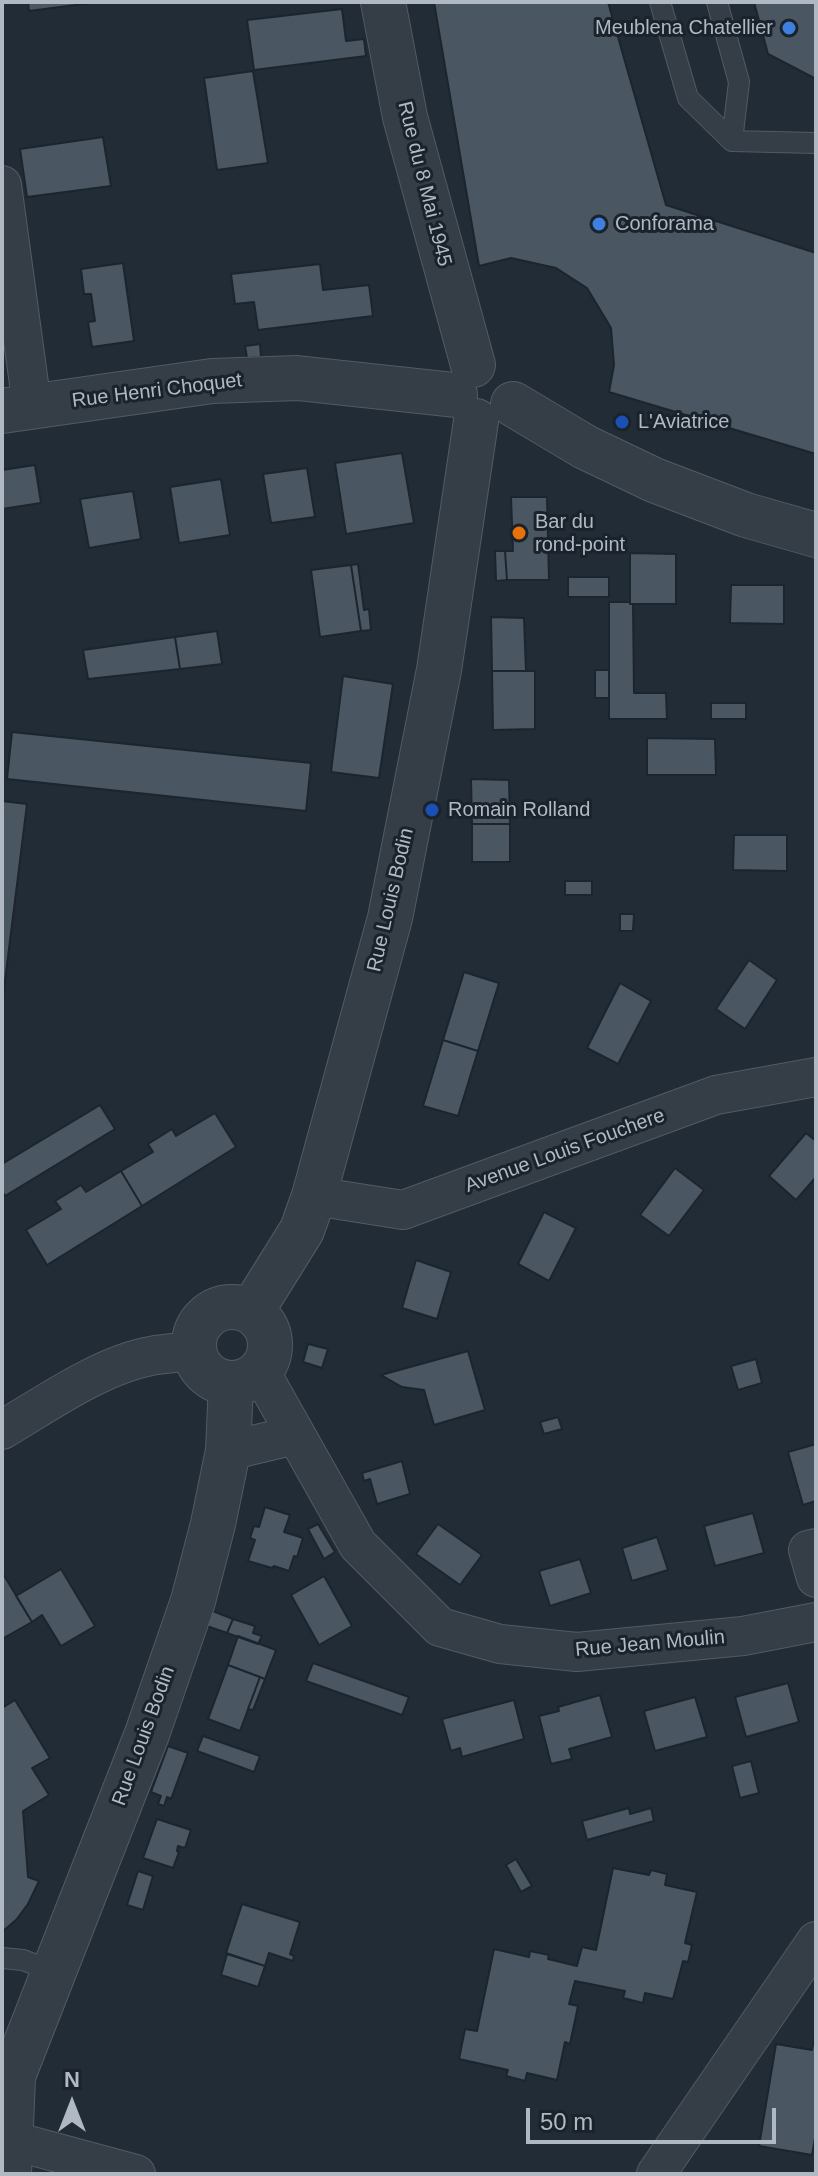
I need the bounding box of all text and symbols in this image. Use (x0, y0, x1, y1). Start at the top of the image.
place label: Meublena Chatellier (595, 16, 773, 40)
marker: Meublena Chatellier (780, 19, 798, 37)
street label: Rue du 8 Mai 1945 (392, 99, 456, 269)
place label: Conforama (615, 212, 714, 236)
marker: Conforama (590, 215, 608, 233)
street label: Rue Henri Choquet (71, 369, 243, 413)
place label: L'Aviatrice (638, 410, 729, 434)
marker: L'Aviatrice (613, 413, 631, 431)
place label: Bar du rond-point (535, 510, 625, 557)
marker: Bar du rond-point (510, 524, 528, 542)
place label: Romain Rolland (448, 798, 590, 822)
marker: Romain Rolland (423, 801, 441, 819)
street label: Rue Louis Bodin (363, 826, 419, 974)
street label: Avenue Louis Fouchere (462, 1104, 668, 1198)
street label: Rue Jean Moulin (574, 1626, 726, 1662)
street label: Rue Louis Bodin (108, 1663, 180, 1809)
north arrow (32, 2064, 112, 2144)
text: N (64, 2067, 80, 2092)
scale bar (530, 2092, 780, 2142)
text: 50 m (540, 2108, 593, 2135)

